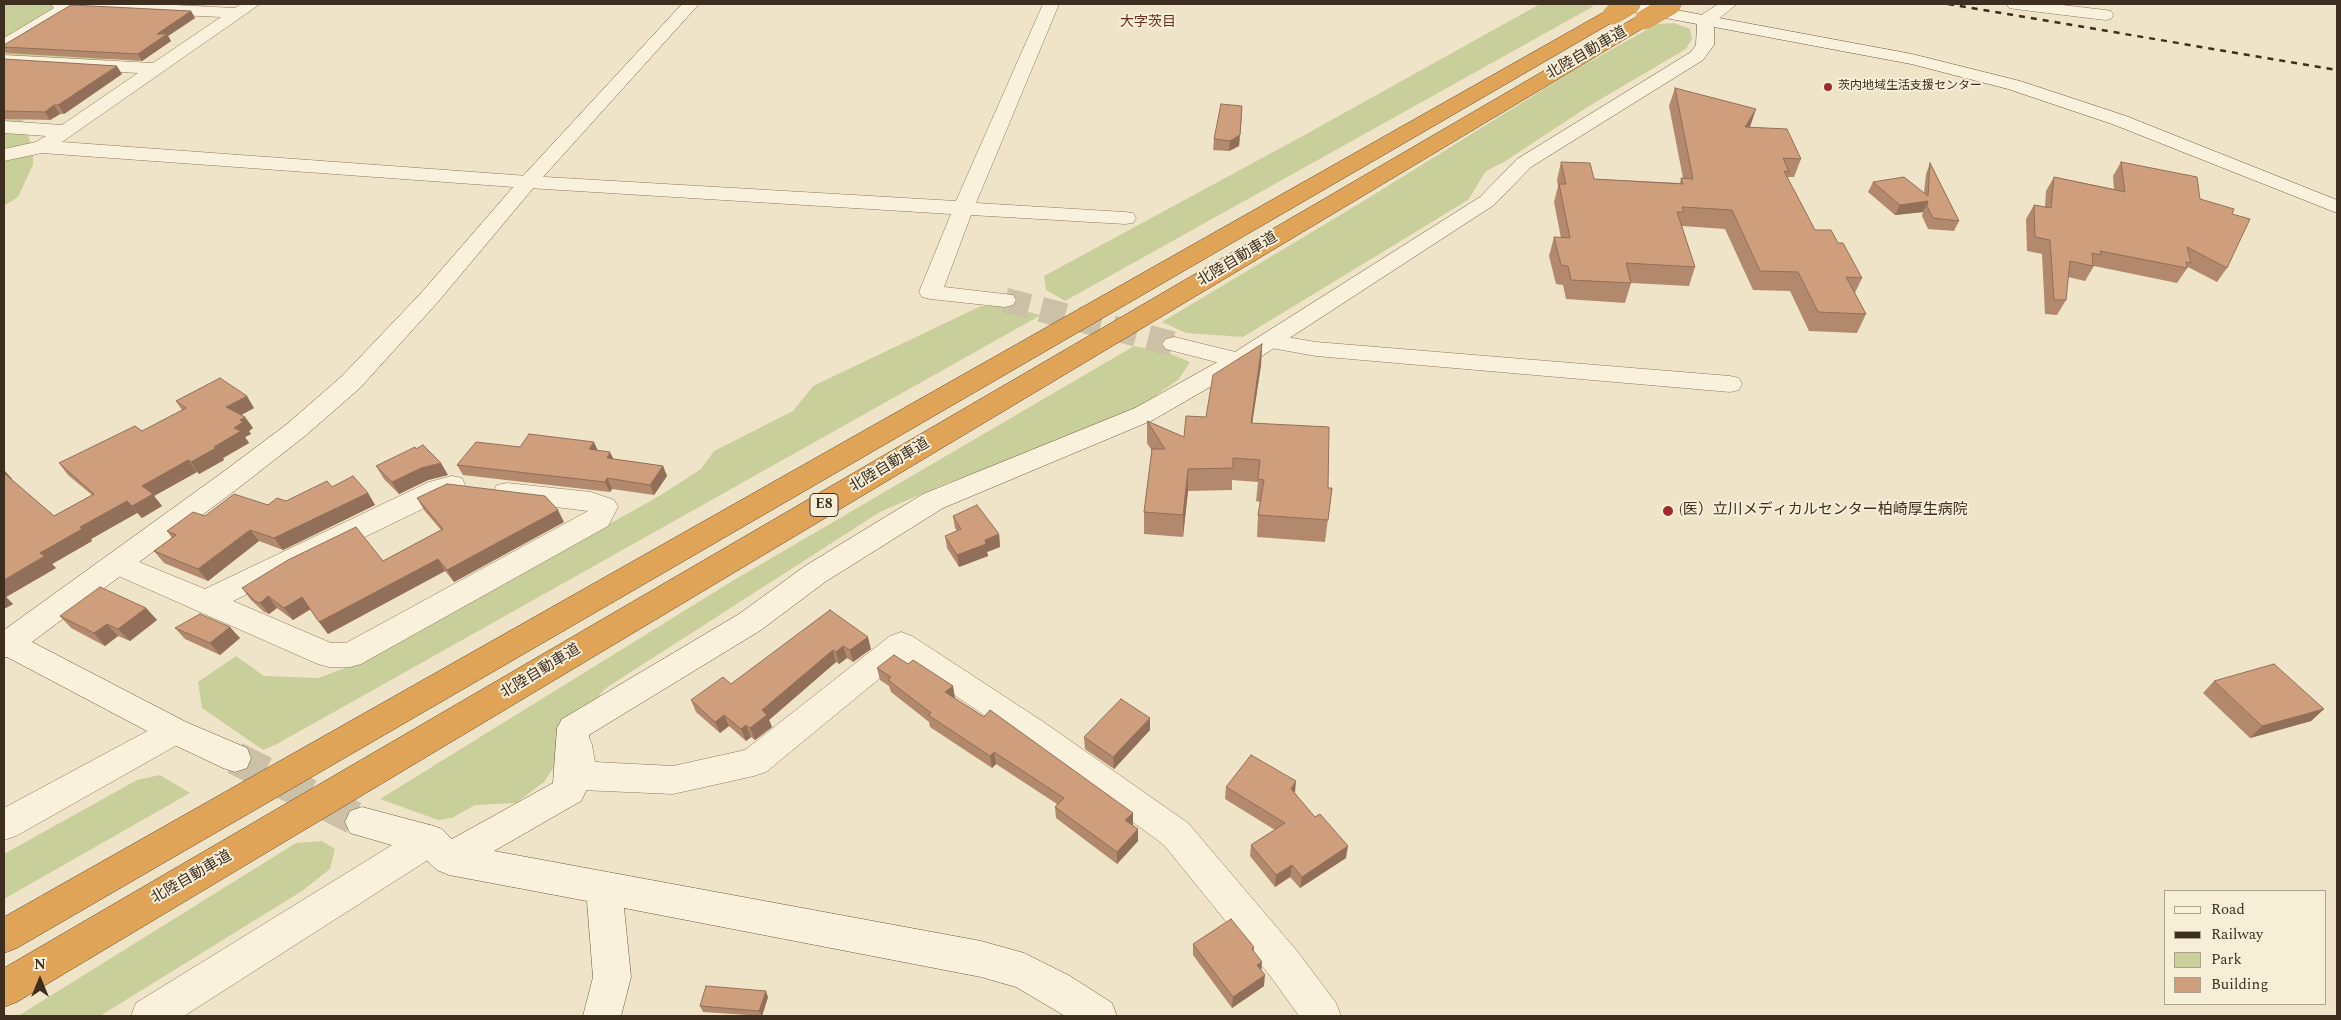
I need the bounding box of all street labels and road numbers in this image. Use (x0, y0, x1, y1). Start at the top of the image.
street label: 北陸自動車道 (1544, 24, 1630, 84)
street label: 北陸自動車道 (1195, 229, 1281, 291)
street label: 北陸自動車道 (847, 435, 933, 497)
road number: E8 (810, 494, 838, 516)
street label: 北陸自動車道 (498, 641, 584, 703)
street label: 北陸自動車道 (149, 848, 235, 908)

